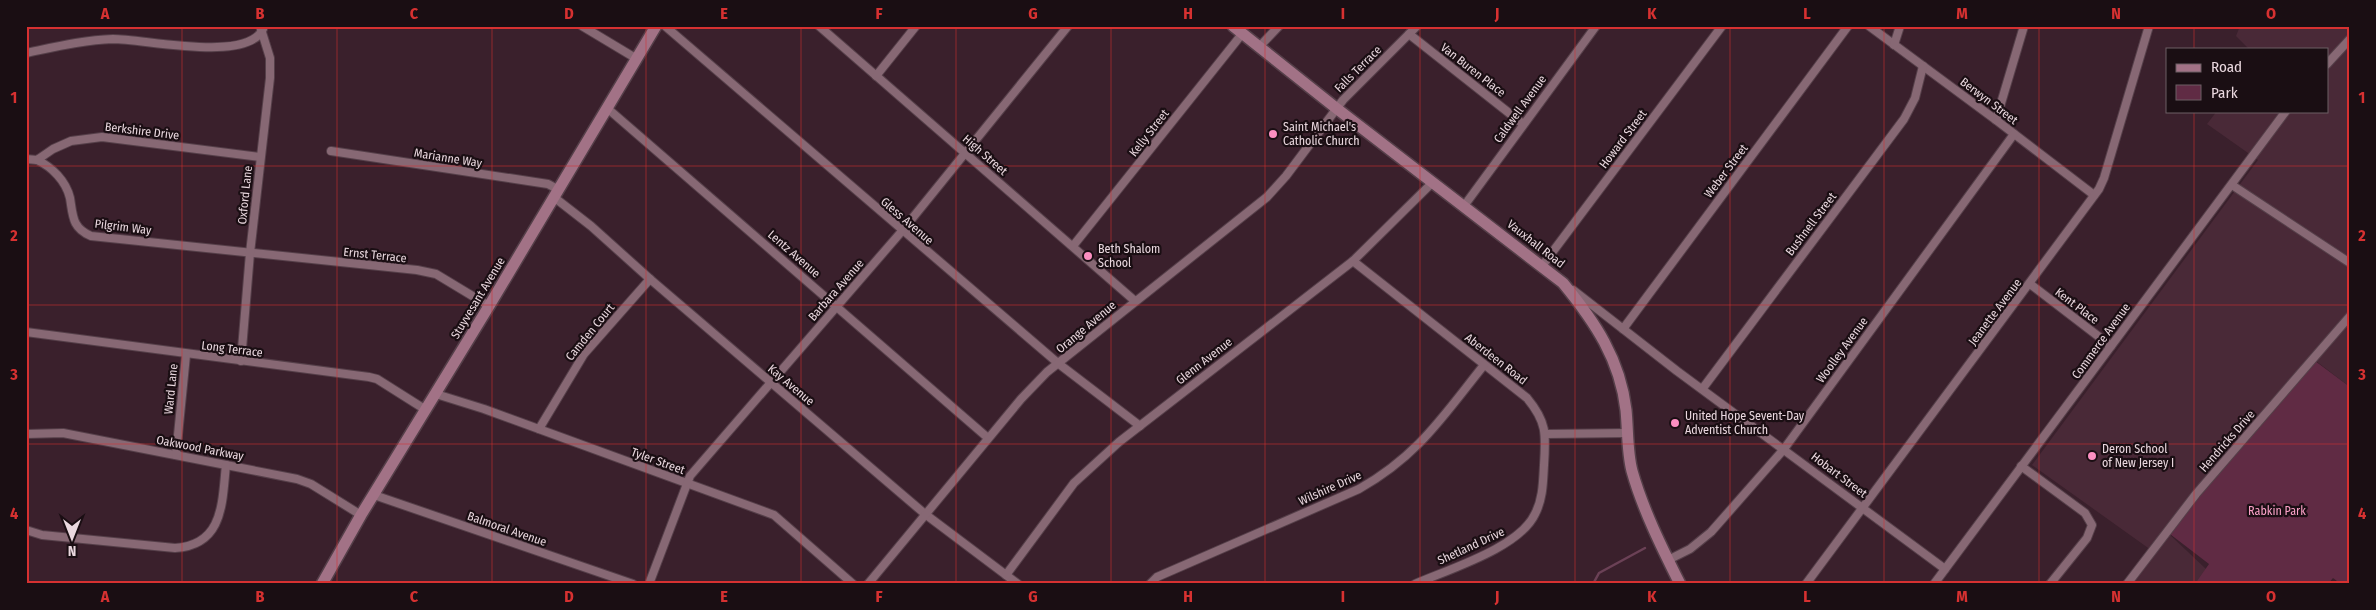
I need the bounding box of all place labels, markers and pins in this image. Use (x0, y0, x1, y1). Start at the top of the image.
place label: Saint Michael's Catholic Church (1283, 120, 1359, 148)
marker: Saint Michael's Catholic Church (1267, 128, 1279, 140)
place label: Beth Shalom School (1098, 242, 1160, 270)
marker: Beth Shalom School (1082, 250, 1094, 262)
place label: United Hope Sevent-Day Adventist Church (1685, 409, 1805, 437)
marker: United Hope Sevent-Day Adventist Church (1669, 417, 1681, 429)
place label: Deron School of New Jersey I (2102, 442, 2174, 470)
marker: Deron School of New Jersey I (2086, 450, 2098, 462)

